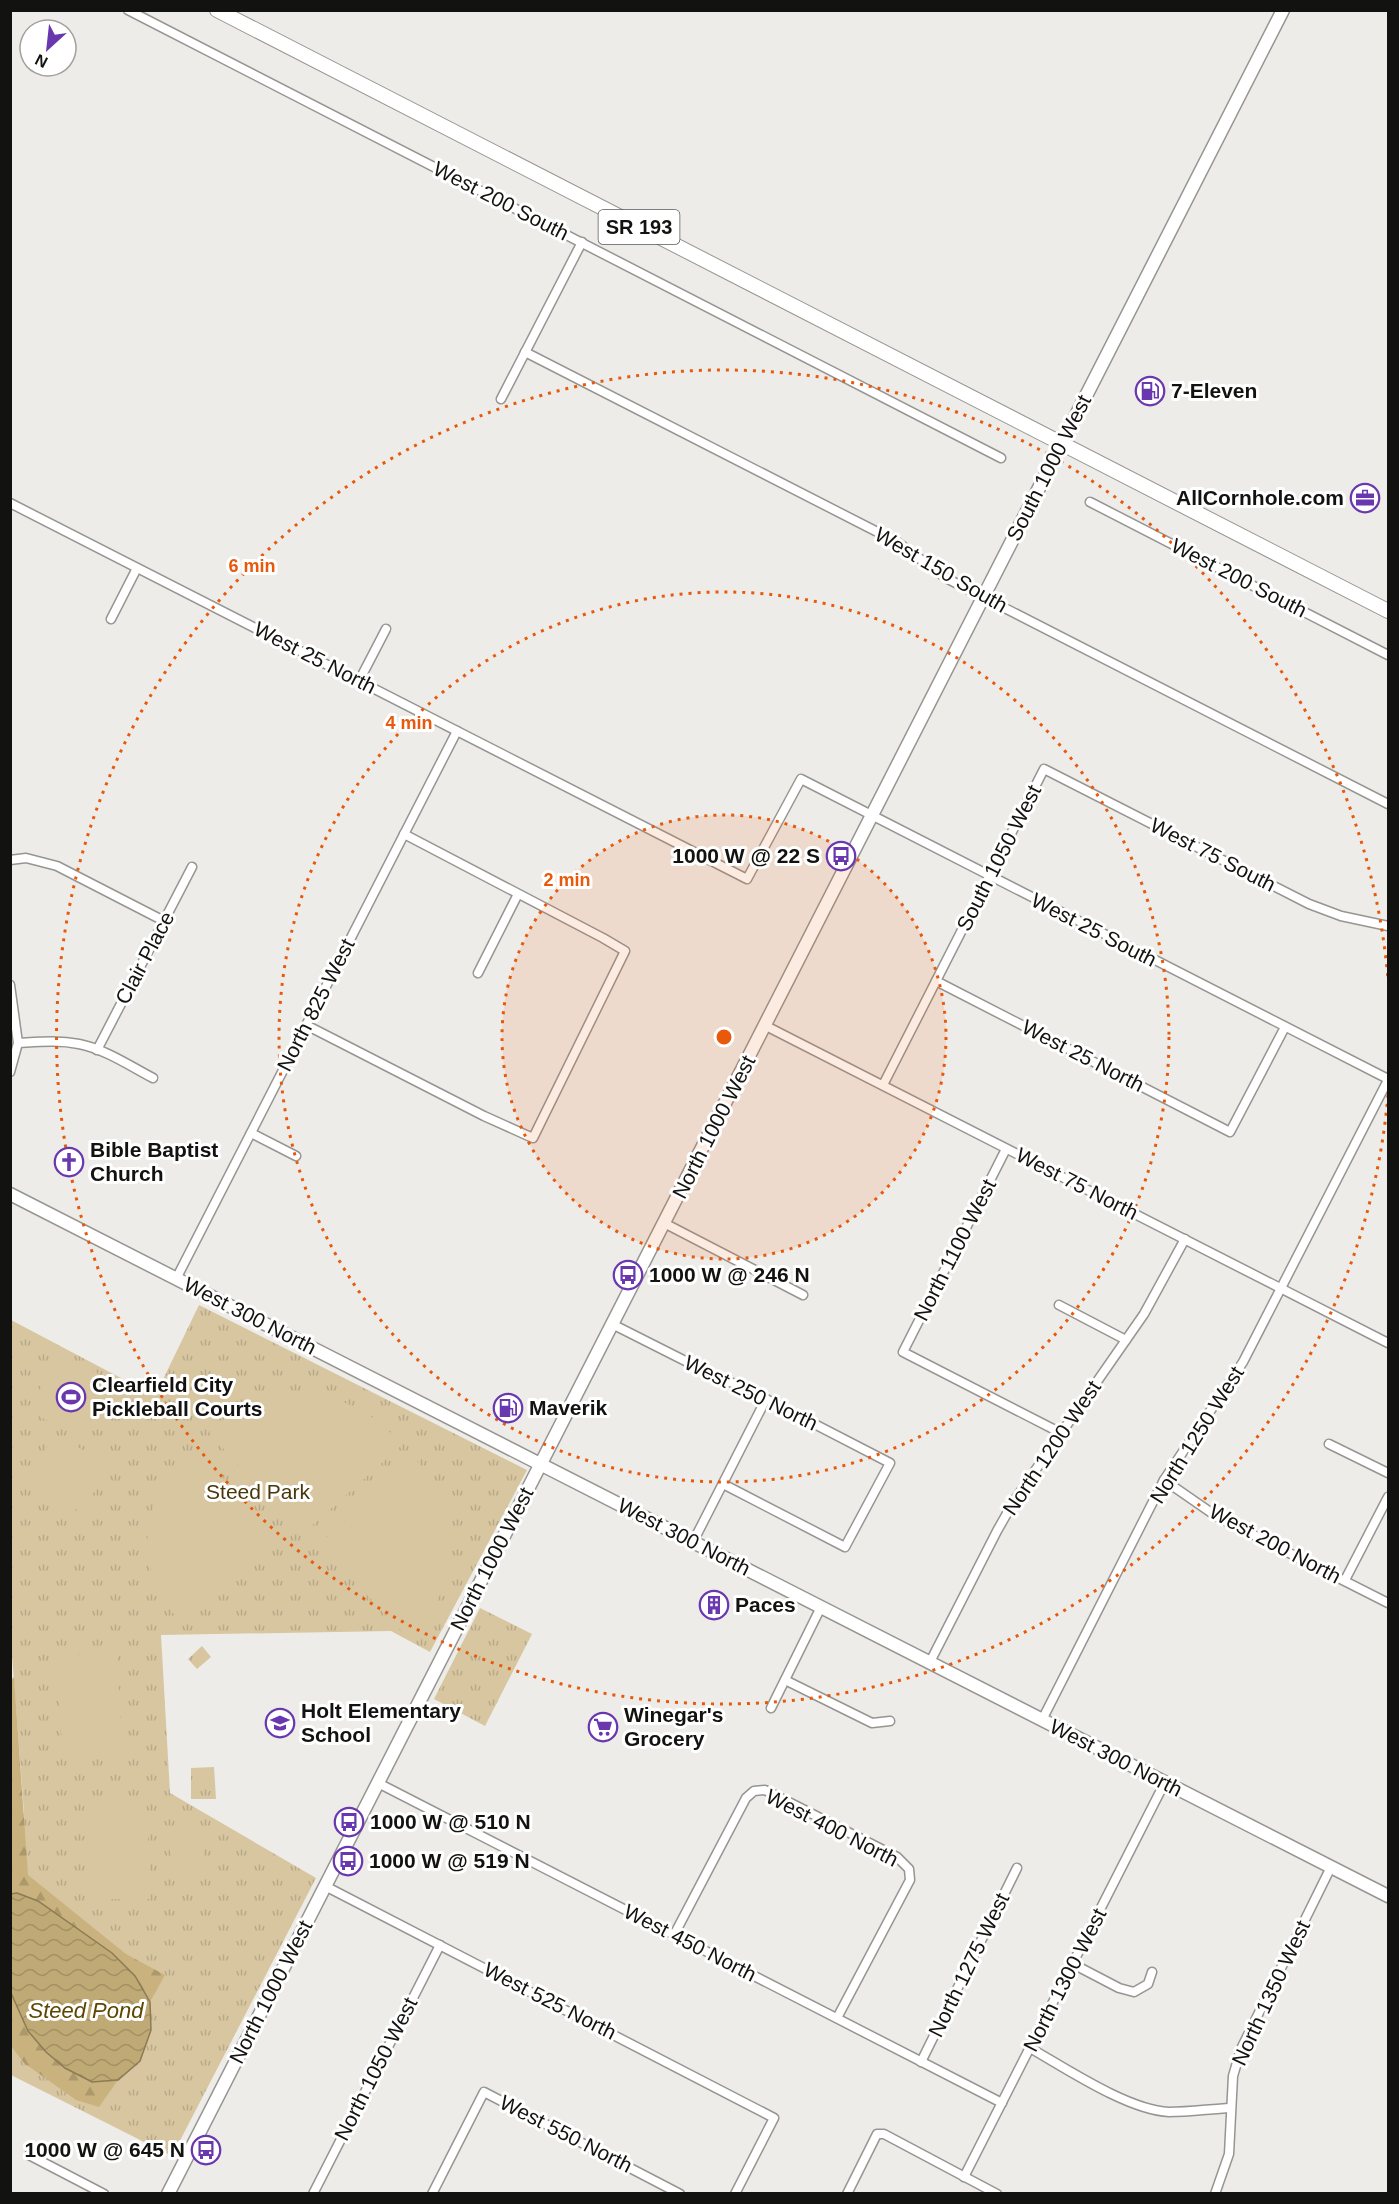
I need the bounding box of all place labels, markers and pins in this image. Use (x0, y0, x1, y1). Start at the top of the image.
fuel station icon: 7-Eleven (1134, 375, 1166, 407)
place label: 7-Eleven (1171, 379, 1257, 402)
office icon: AllCornhole.com (1349, 482, 1381, 514)
place label: AllCornhole.com (1176, 486, 1344, 509)
bus stop icon: 1000 W @ 22 S (825, 840, 857, 872)
place label: 1000 W @ 22 S (672, 844, 820, 867)
centre of rings (714, 1027, 734, 1047)
place label: Bible Baptist Church (90, 1138, 218, 1185)
church icon: Bible Baptist Church (53, 1146, 85, 1178)
bus stop icon: 1000 W @ 246 N (612, 1259, 644, 1291)
place label: 1000 W @ 246 N (649, 1263, 810, 1286)
place label: Clearfield City Pickleball Courts (92, 1373, 262, 1420)
sports icon: Clearfield City Pickleball Courts (55, 1381, 87, 1413)
fuel station icon: Maverik (492, 1392, 524, 1424)
place label: Maverik (529, 1396, 608, 1419)
building icon: Paces (698, 1589, 730, 1621)
place label: Paces (735, 1593, 796, 1616)
place label: Holt Elementary School (301, 1699, 461, 1746)
place label: Winegar's Grocery (624, 1703, 723, 1750)
school or university icon: Holt Elementary School (264, 1707, 296, 1739)
supermarket icon: Winegar's Grocery (587, 1711, 619, 1743)
bus stop icon: 1000 W @ 510 N (333, 1806, 365, 1838)
place label: 1000 W @ 510 N (370, 1810, 531, 1833)
bus stop icon: 1000 W @ 519 N (332, 1845, 364, 1877)
place label: 1000 W @ 519 N (369, 1849, 530, 1872)
bus stop icon: 1000 W @ 645 N (190, 2134, 222, 2166)
place label: 1000 W @ 645 N (24, 2138, 185, 2161)

